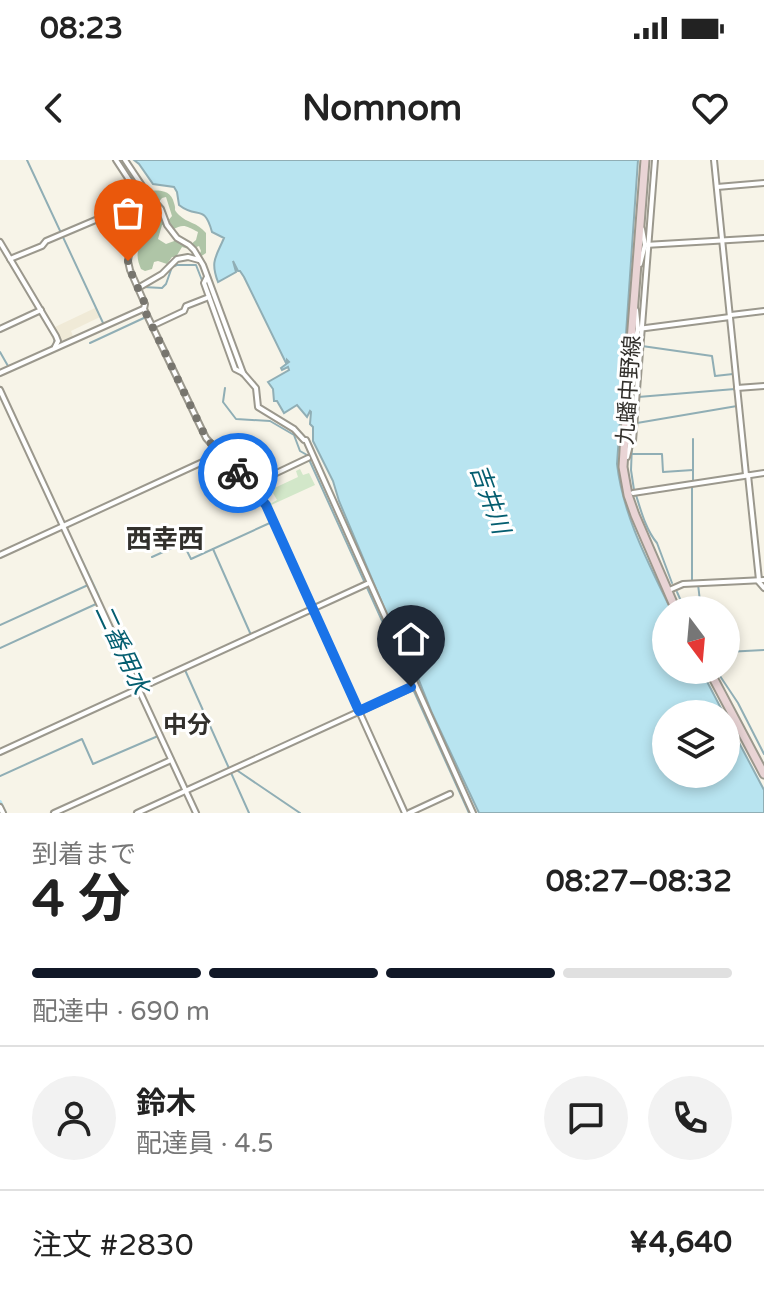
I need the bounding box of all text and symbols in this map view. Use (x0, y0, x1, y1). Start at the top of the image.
text: 08:23 (40, 10, 123, 47)
icon: back (32, 86, 76, 130)
icon: heart (688, 86, 732, 130)
text: Nomnom (302, 87, 462, 130)
pin (94, 179, 162, 261)
icon: bag (106, 191, 150, 235)
street label: 九蟠中野線 (612, 334, 646, 446)
courier (198, 433, 278, 513)
icon: bike (216, 451, 260, 495)
water label: 吉井川 (464, 460, 516, 541)
district label: 西幸西 (126, 524, 204, 555)
north arrow (652, 596, 740, 684)
map controls (652, 596, 740, 788)
water label: 二番用水 (88, 600, 156, 702)
pin (377, 605, 445, 687)
icon: home (389, 617, 433, 661)
button: layers (652, 700, 740, 788)
district label: 中分 (163, 711, 211, 740)
text: 到着まで (32, 839, 136, 870)
text: 08:27–08:32 (546, 863, 732, 900)
text: 4 分 (32, 868, 130, 931)
text: 配達中 · 690 m (32, 996, 210, 1027)
button: person (32, 1076, 116, 1160)
button: chat (544, 1076, 628, 1160)
button: phone (648, 1076, 732, 1160)
text: 鈴木 (136, 1085, 196, 1122)
text: 配達員 · 4.5 (136, 1128, 274, 1159)
text: ¥4,640 (629, 1224, 732, 1261)
text: 注文 #2830 (32, 1227, 194, 1264)

